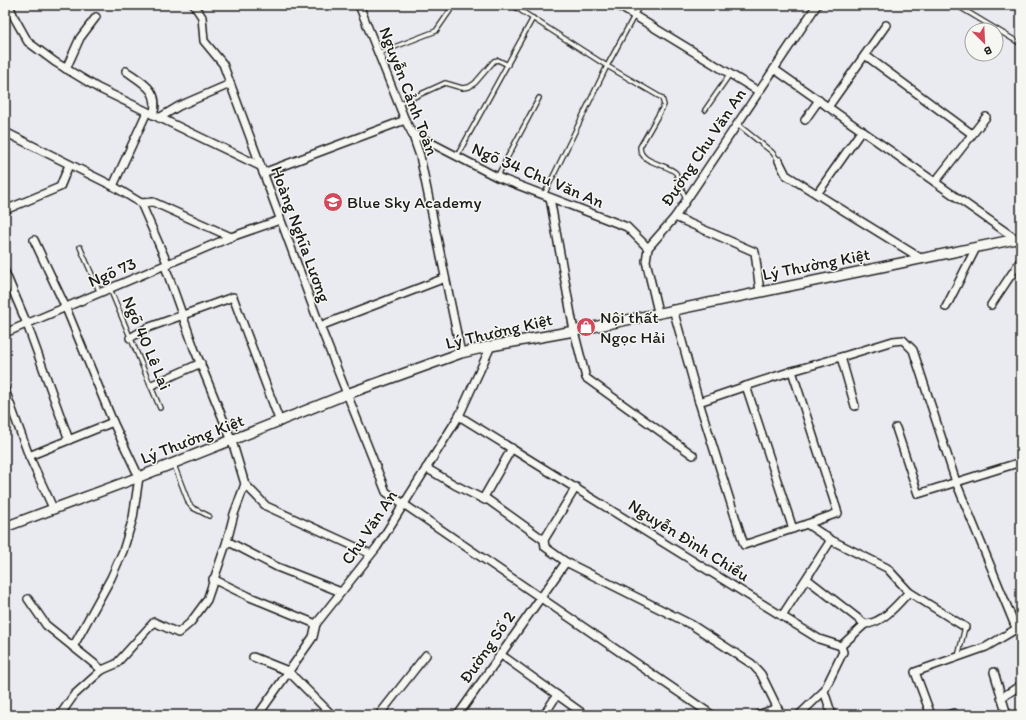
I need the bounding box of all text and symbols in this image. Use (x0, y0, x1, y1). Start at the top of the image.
north arrow (964, 22, 1004, 62)
street label: Nguyễn Cảnh Toàn (375, 24, 443, 158)
text: B (982, 43, 994, 58)
street label: Đường Chu Văn An (656, 84, 750, 210)
street label: Ngõ 34 Chu Văn An (469, 138, 607, 212)
street label: Hoàng Nghĩa Lương (267, 163, 335, 305)
school or university icon: Blue Sky Academy (322, 191, 344, 213)
place label: Blue Sky Academy (347, 192, 481, 212)
street label: Lý Thường Kiệt (760, 244, 872, 284)
street label: Ngõ 73 (85, 253, 139, 291)
street label: Ngõ 40 Lê Lai (118, 293, 176, 393)
place label: Nội thất Ngọc Hải (600, 307, 665, 347)
street label: Lý Thường Kiệt (444, 309, 554, 353)
shop icon: Nội thất Ngọc Hải (575, 316, 597, 338)
street label: Lý Thường Kiệt (137, 410, 247, 468)
street label: Chu Văn An (337, 486, 401, 568)
street label: Nguyễn Đình Chiểu (625, 495, 754, 586)
street label: Đường Số 2 (455, 607, 519, 687)

